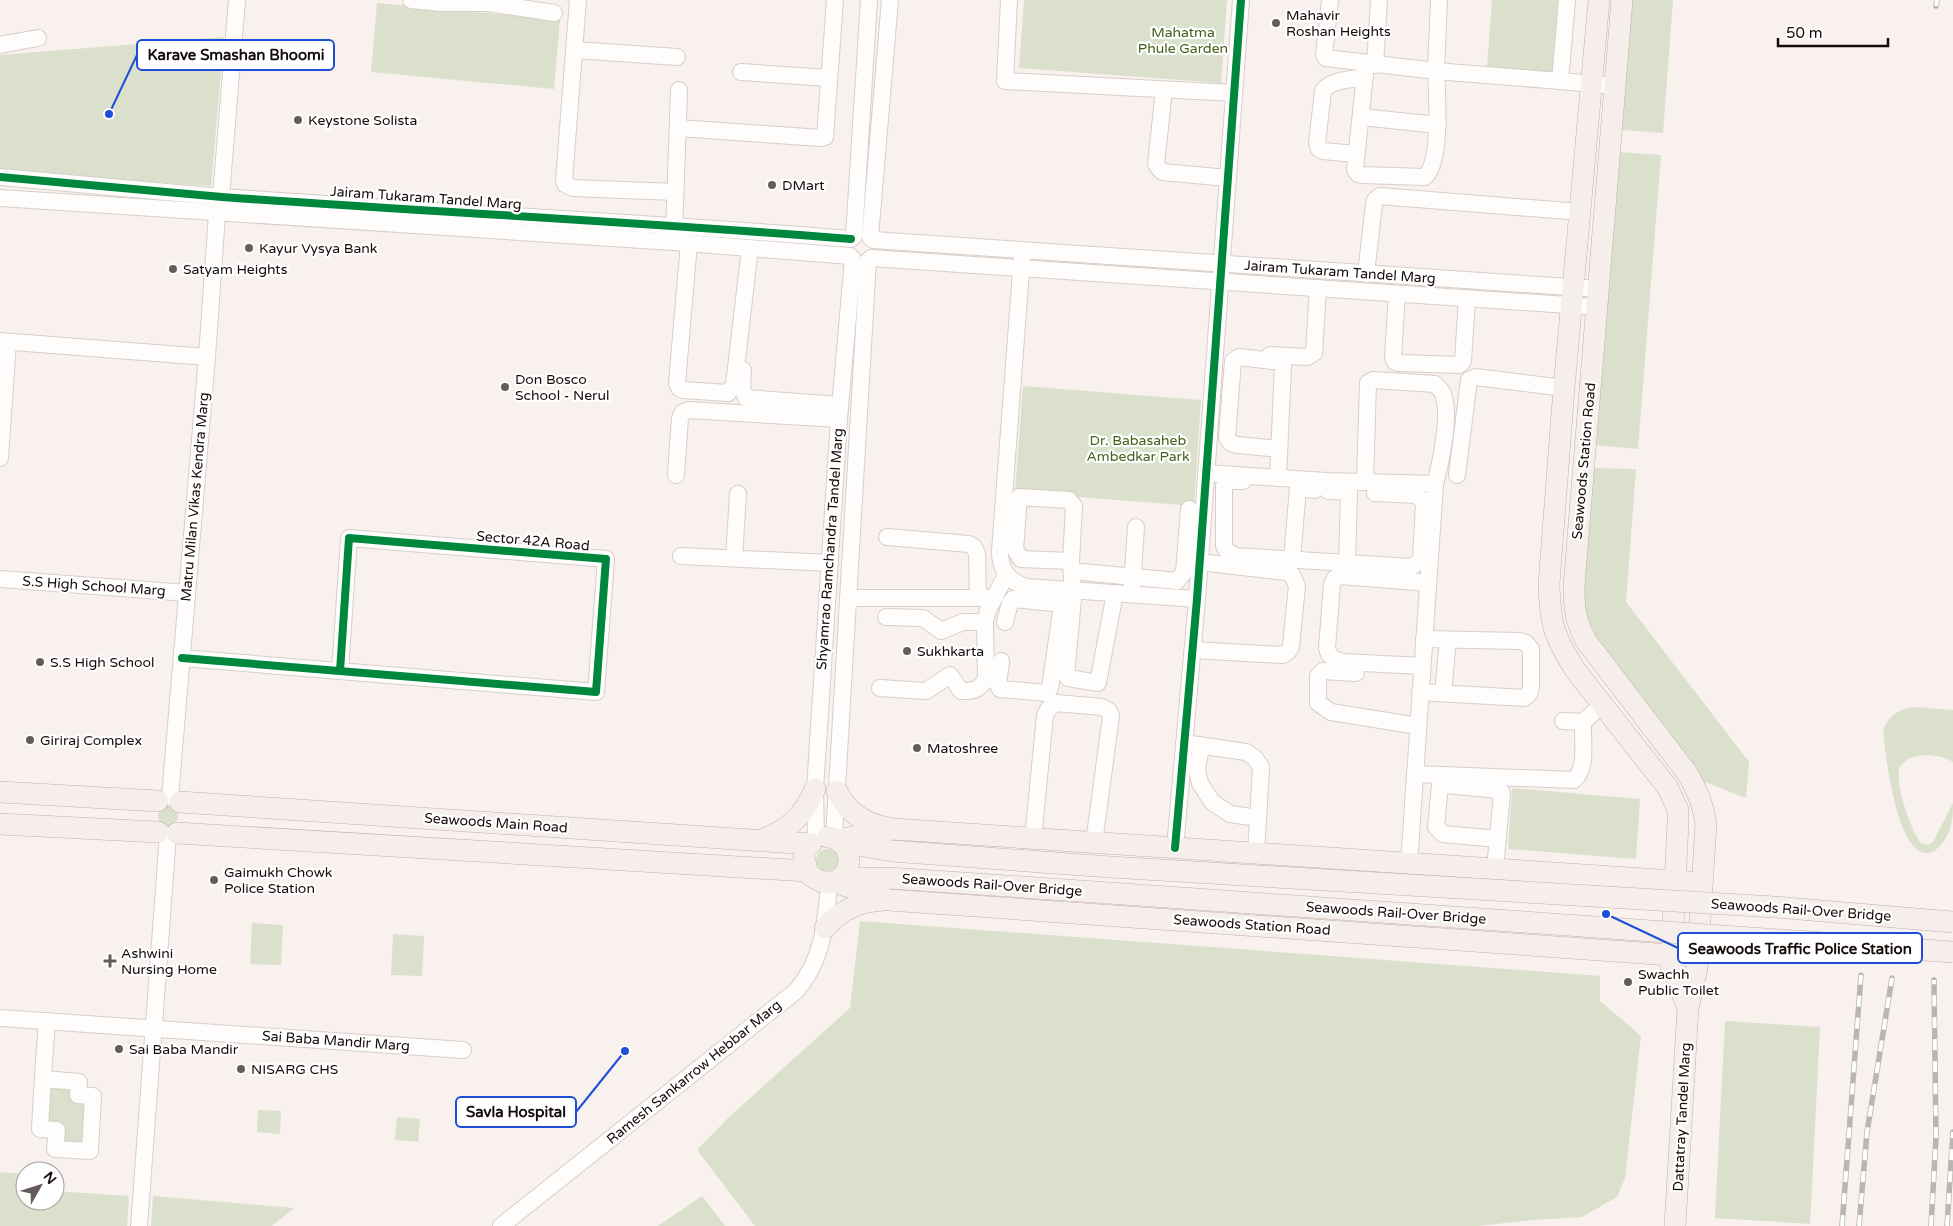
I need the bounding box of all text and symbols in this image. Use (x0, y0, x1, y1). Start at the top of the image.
place label: Mahavir Roshan Heights (1286, 7, 1391, 40)
scale bar (1778, 15, 1888, 47)
marker: Mahavir Roshan Heights (1270, 17, 1282, 29)
park label: Mahatma Phule Garden (1138, 24, 1228, 57)
text: 50 m (1786, 24, 1823, 42)
callout: Karave Smashan Bhoomi (137, 40, 334, 70)
text: Karave Smashan Bhoomi (147, 46, 325, 64)
place label: Keystone Solista (308, 112, 417, 129)
marker: Keystone Solista (292, 114, 304, 126)
place label: DMart (782, 177, 825, 194)
marker: DMart (766, 179, 778, 191)
street label: Jairam Tukaram Tandel Marg (330, 183, 522, 213)
place label: Kayur Vysya Bank (259, 240, 378, 257)
marker: Kayur Vysya Bank (243, 242, 255, 254)
street label: Jairam Tukaram Tandel Marg (1244, 257, 1436, 287)
place label: Satyam Heights (183, 261, 288, 278)
marker: Satyam Heights (167, 263, 179, 275)
place label: Don Bosco School - Nerul (515, 371, 609, 404)
marker: Don Bosco School - Nerul (499, 381, 511, 393)
street label: Seawoods Station Road (1569, 382, 1599, 540)
street label: Matru Milan Vikas Kendra Marg (177, 392, 213, 602)
street label: Shyamrao Ramchandra Tandel Marg (813, 428, 847, 670)
park label: Dr. Babasaheb Ambedkar Park (1086, 432, 1190, 465)
street label: Sector 42A Road (476, 528, 590, 554)
street label: S.S High School Marg (22, 573, 166, 599)
place label: Sukhkarta (917, 643, 984, 660)
marker: Sukhkarta (901, 645, 913, 657)
place label: S.S High School (50, 654, 155, 671)
marker: S.S High School (34, 656, 46, 668)
place label: Giriraj Complex (40, 732, 142, 749)
marker: Giriraj Complex (24, 734, 36, 746)
place label: Matoshree (927, 740, 998, 757)
marker: Matoshree (911, 742, 923, 754)
street label: Seawoods Main Road (424, 810, 568, 836)
place label: Gaimukh Chowk Police Station (224, 864, 333, 897)
street label: Seawoods Rail-Over Bridge (901, 870, 1083, 900)
marker: Gaimukh Chowk Police Station (208, 874, 220, 886)
street label: Seawoods Rail-Over Bridge (1710, 895, 1892, 925)
street label: Seawoods Rail-Over Bridge (1305, 898, 1487, 928)
street label: Seawoods Station Road (1173, 911, 1331, 939)
callout: Seawoods Traffic Police Station (1678, 933, 1922, 963)
text: Seawoods Traffic Police Station (1688, 940, 1912, 958)
place label: Ashwini Nursing Home (121, 945, 217, 978)
marker: Ashwini Nursing Home (103, 954, 117, 968)
place label: Swachh Public Toilet (1638, 966, 1720, 999)
marker: Swachh Public Toilet (1622, 976, 1634, 988)
street label: Ramesh Sankarrow Hebbar Marg (603, 996, 785, 1148)
street label: Sai Baba Mandir Marg (262, 1027, 410, 1055)
place label: Sai Baba Mandir (129, 1041, 239, 1058)
street label: Dattatray Tandel Marg (1670, 1042, 1694, 1192)
marker: Sai Baba Mandir (113, 1043, 125, 1055)
place label: NISARG CHS (251, 1061, 339, 1078)
marker: NISARG CHS (235, 1063, 247, 1075)
callout: Savla Hospital (456, 1097, 576, 1127)
text: Savla Hospital (466, 1103, 566, 1122)
north arrow (15, 1161, 65, 1211)
text: N (40, 1168, 60, 1188)

